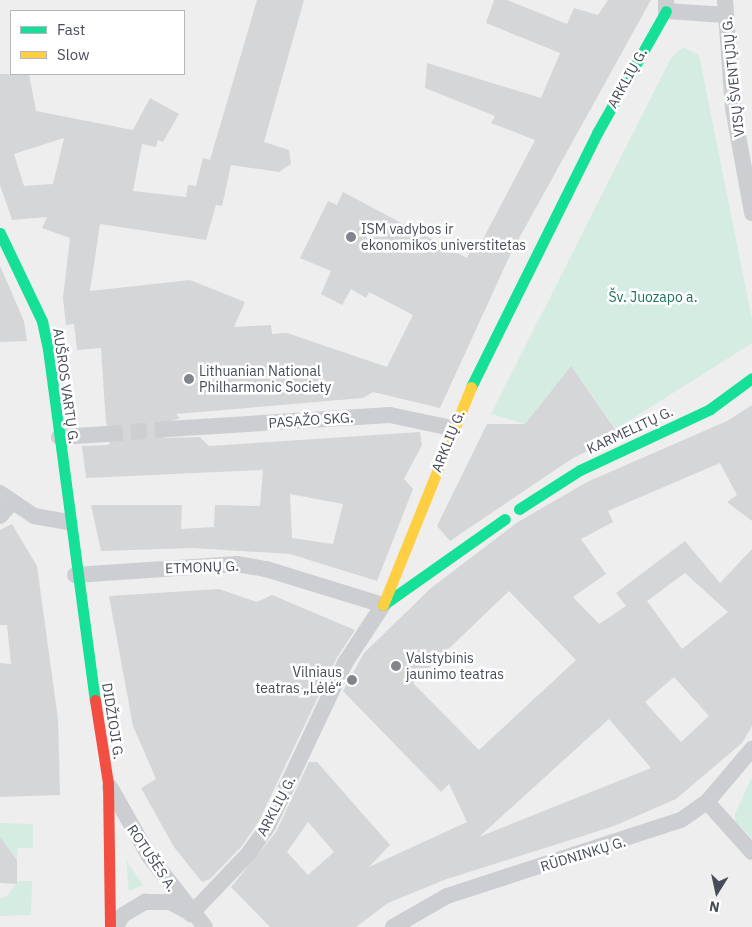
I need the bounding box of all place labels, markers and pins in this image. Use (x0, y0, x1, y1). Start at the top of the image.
place label: ISM vadybos ir ekonomikos universtitetas (361, 221, 526, 253)
marker: ISM vadybos ir ekonomikos universtitetas (345, 231, 357, 243)
place label: Lithuanian National Philharmonic Society (199, 363, 331, 396)
marker: Lithuanian National Philharmonic Society (183, 373, 195, 385)
place label: Valstybinis jaunimo teatras (406, 650, 504, 682)
marker: Valstybinis jaunimo teatras (390, 660, 402, 672)
place label: Vilniaus teatras „Lėlė“ (255, 664, 342, 696)
marker: Vilniaus teatras „Lėlė“ (346, 674, 358, 686)

